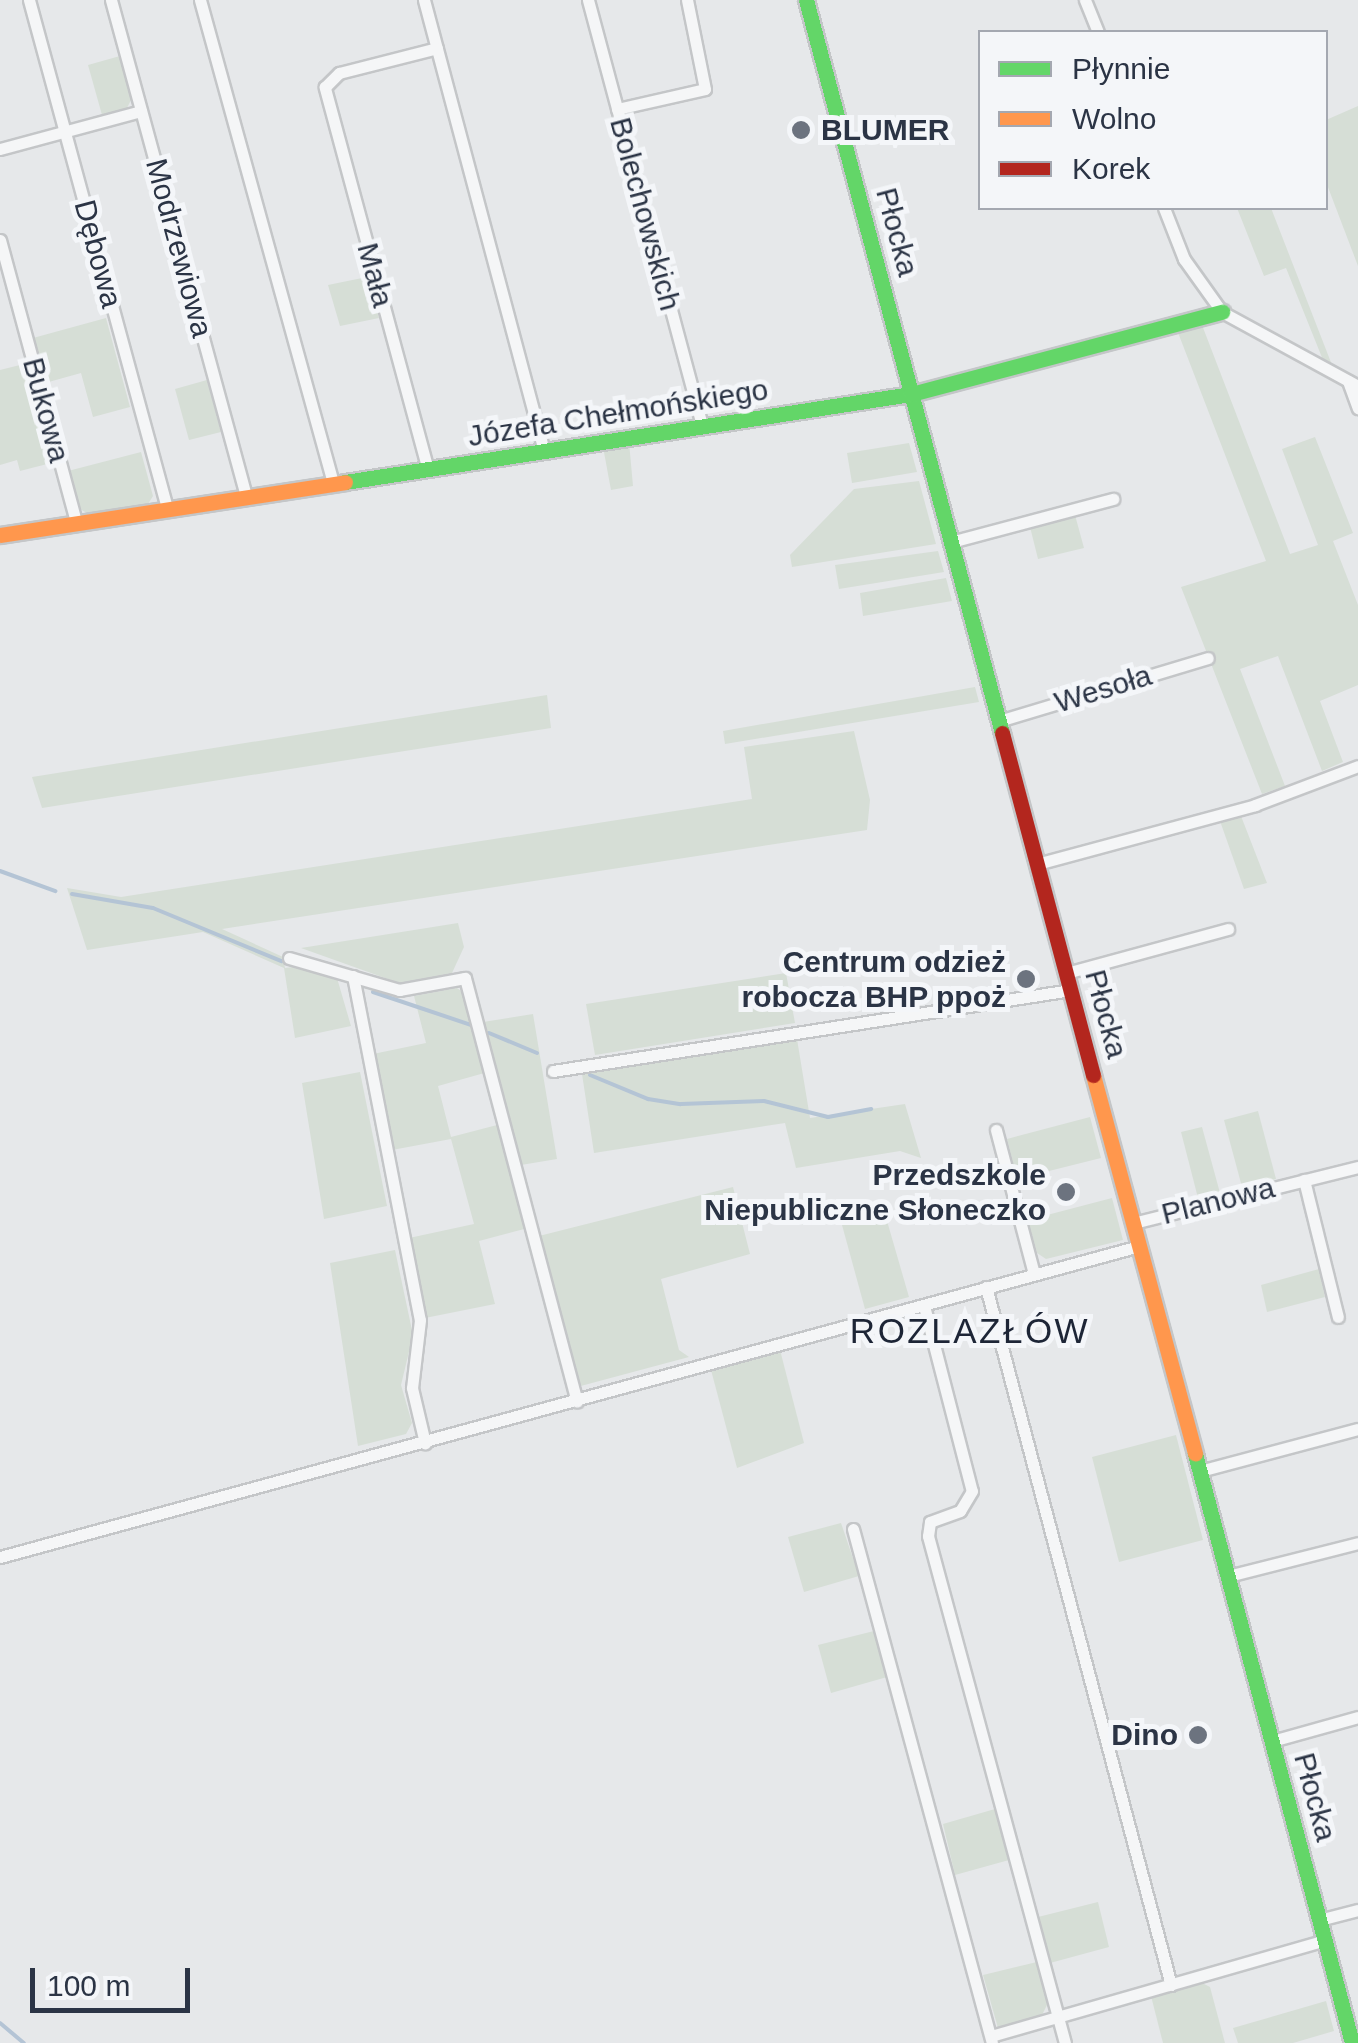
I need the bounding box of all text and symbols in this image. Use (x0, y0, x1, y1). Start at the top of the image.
legend (978, 30, 1328, 210)
text: Płynnie (1072, 52, 1170, 85)
text: Wolno (1072, 102, 1157, 135)
place label: BLUMER (821, 112, 949, 148)
street label: Bolechowskich (602, 114, 688, 314)
marker: BLUMER (790, 119, 812, 141)
text: Korek (1072, 152, 1150, 185)
street label: Modrzewiowa (138, 155, 220, 341)
street label: Płocka (868, 184, 926, 280)
street label: Dębowa (66, 196, 130, 312)
street label: Mała (349, 239, 401, 311)
street label: Bukowa (15, 354, 77, 466)
street label: Józefa Chełmońskiego (465, 371, 771, 455)
street label: Wesoła (1050, 657, 1156, 721)
place label: Centrum odzież robocza BHP ppoż (741, 944, 1006, 1014)
street label: Płocka (1077, 966, 1135, 1062)
marker: Centrum odzież robocza BHP ppoż (1015, 968, 1037, 990)
place label: Przedszkole Niepubliczne Słoneczko (704, 1157, 1046, 1228)
street label: Planowa (1158, 1170, 1278, 1232)
marker: Przedszkole Niepubliczne Słoneczko (1055, 1181, 1077, 1203)
district label: ROZLAZŁÓW (850, 1310, 1090, 1352)
place label: Dino (1111, 1717, 1178, 1753)
marker: Dino (1187, 1724, 1209, 1746)
street label: Płocka (1286, 1749, 1344, 1845)
scale bar (35, 1948, 195, 2010)
text: 100 m (47, 1969, 130, 2002)

